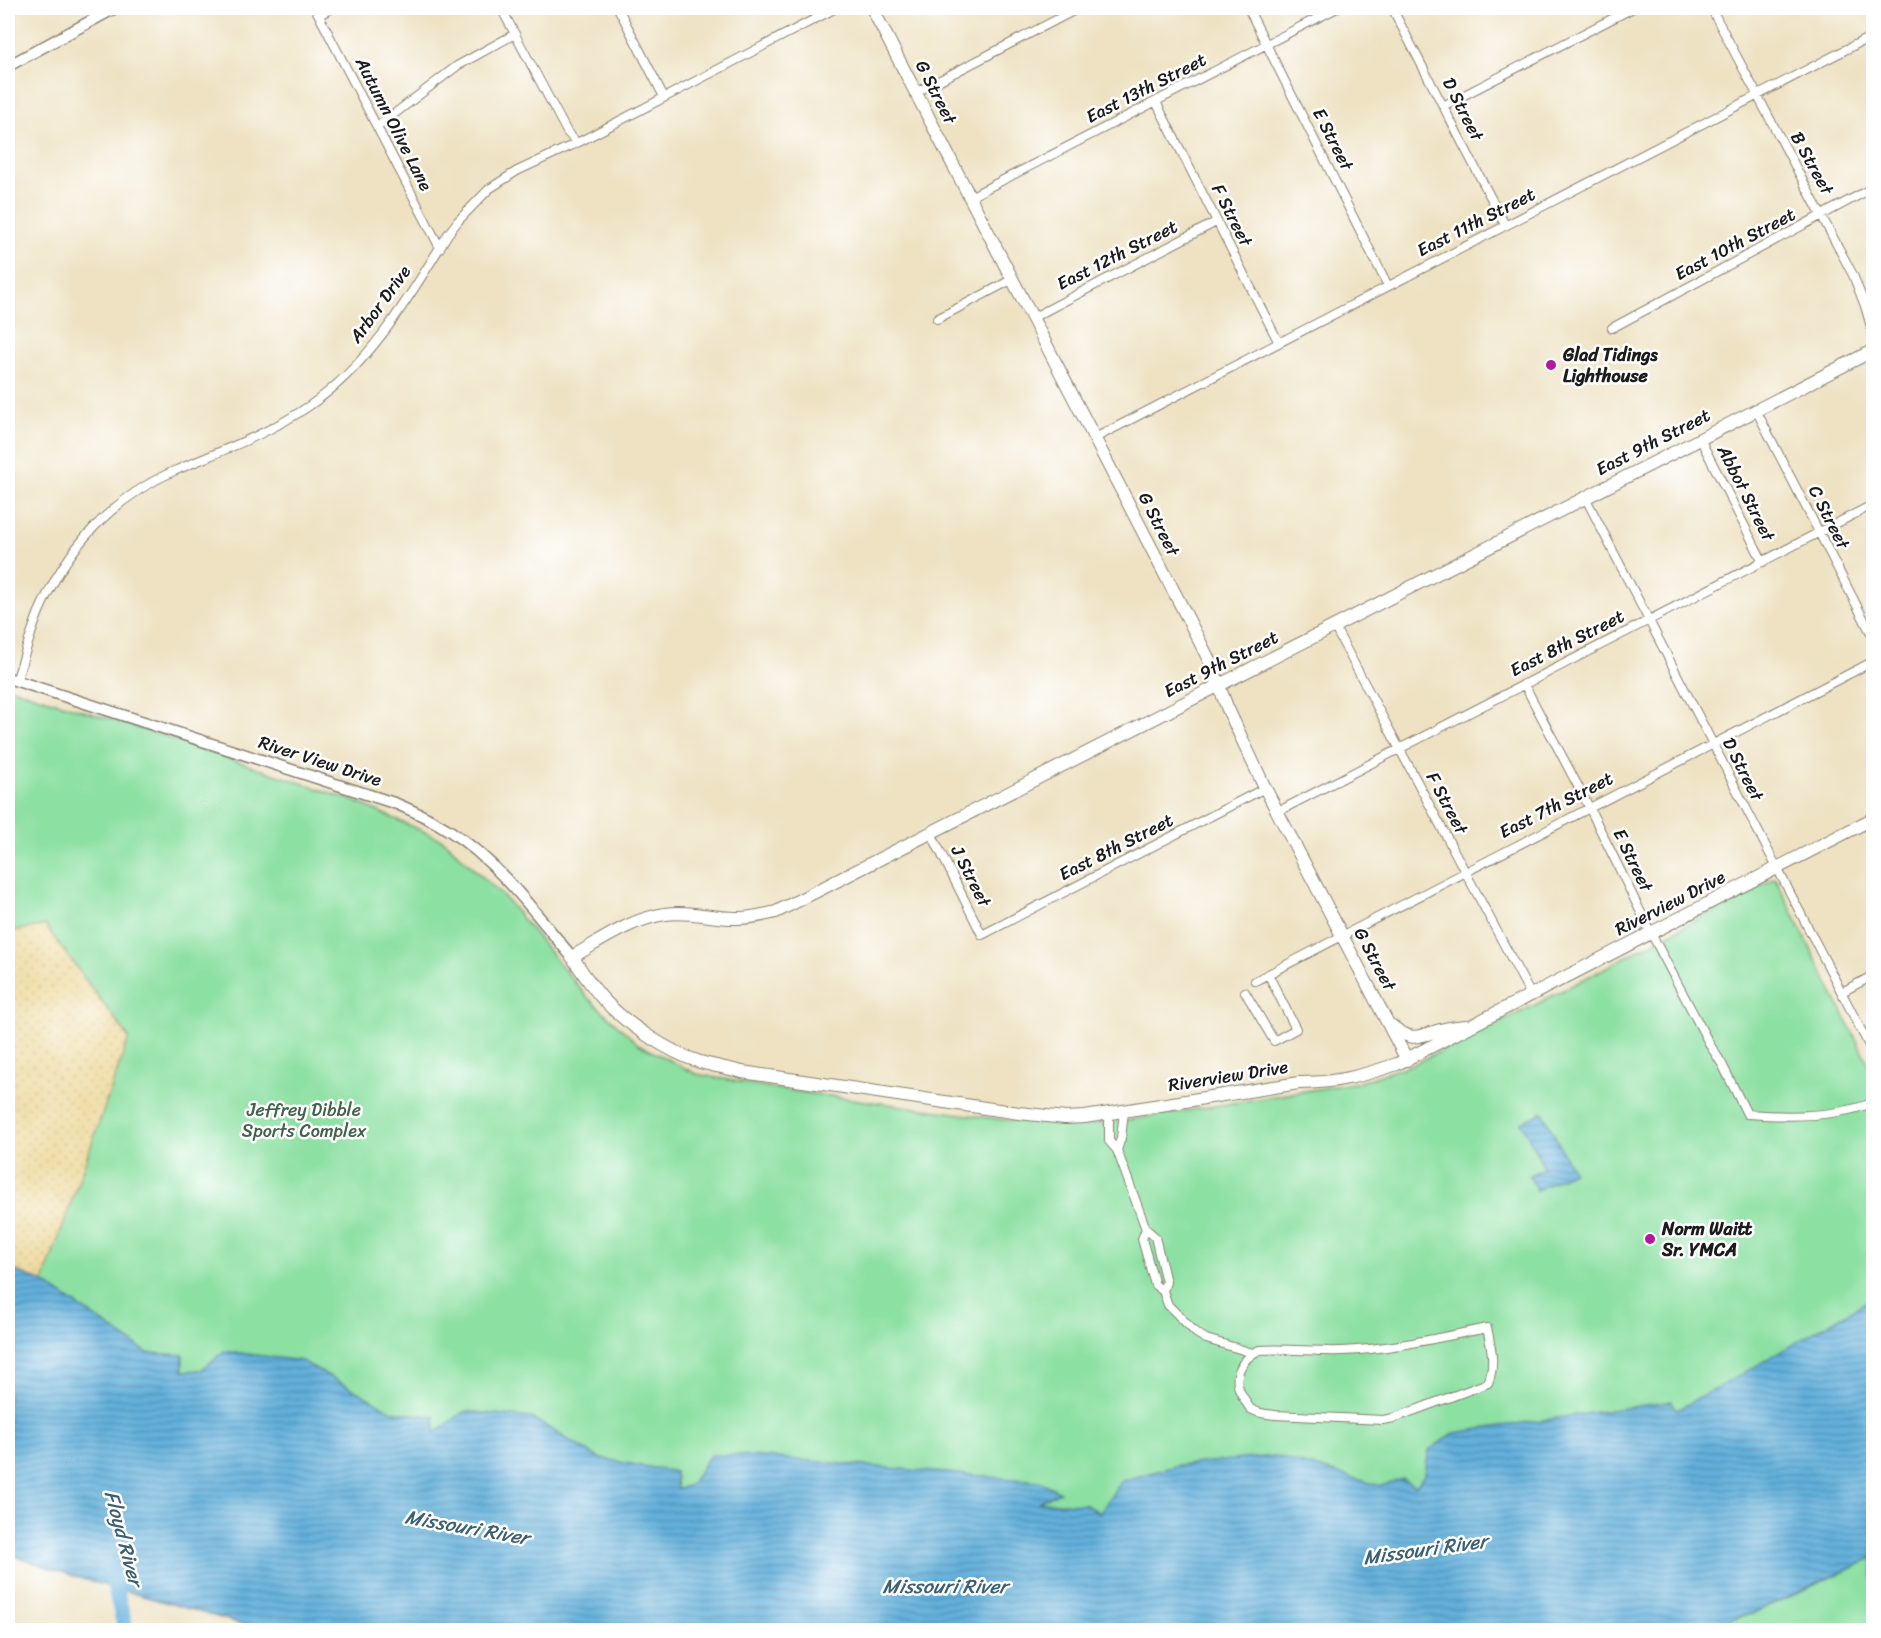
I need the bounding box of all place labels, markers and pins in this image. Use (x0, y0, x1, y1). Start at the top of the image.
place label: Glad Tidings Lighthouse (1562, 339, 1658, 392)
marker: Glad Tidings Lighthouse (1544, 358, 1558, 372)
place label: Norm Waitt Sr. YMCA (1661, 1213, 1753, 1266)
marker: Norm Waitt Sr. YMCA (1643, 1232, 1657, 1246)

